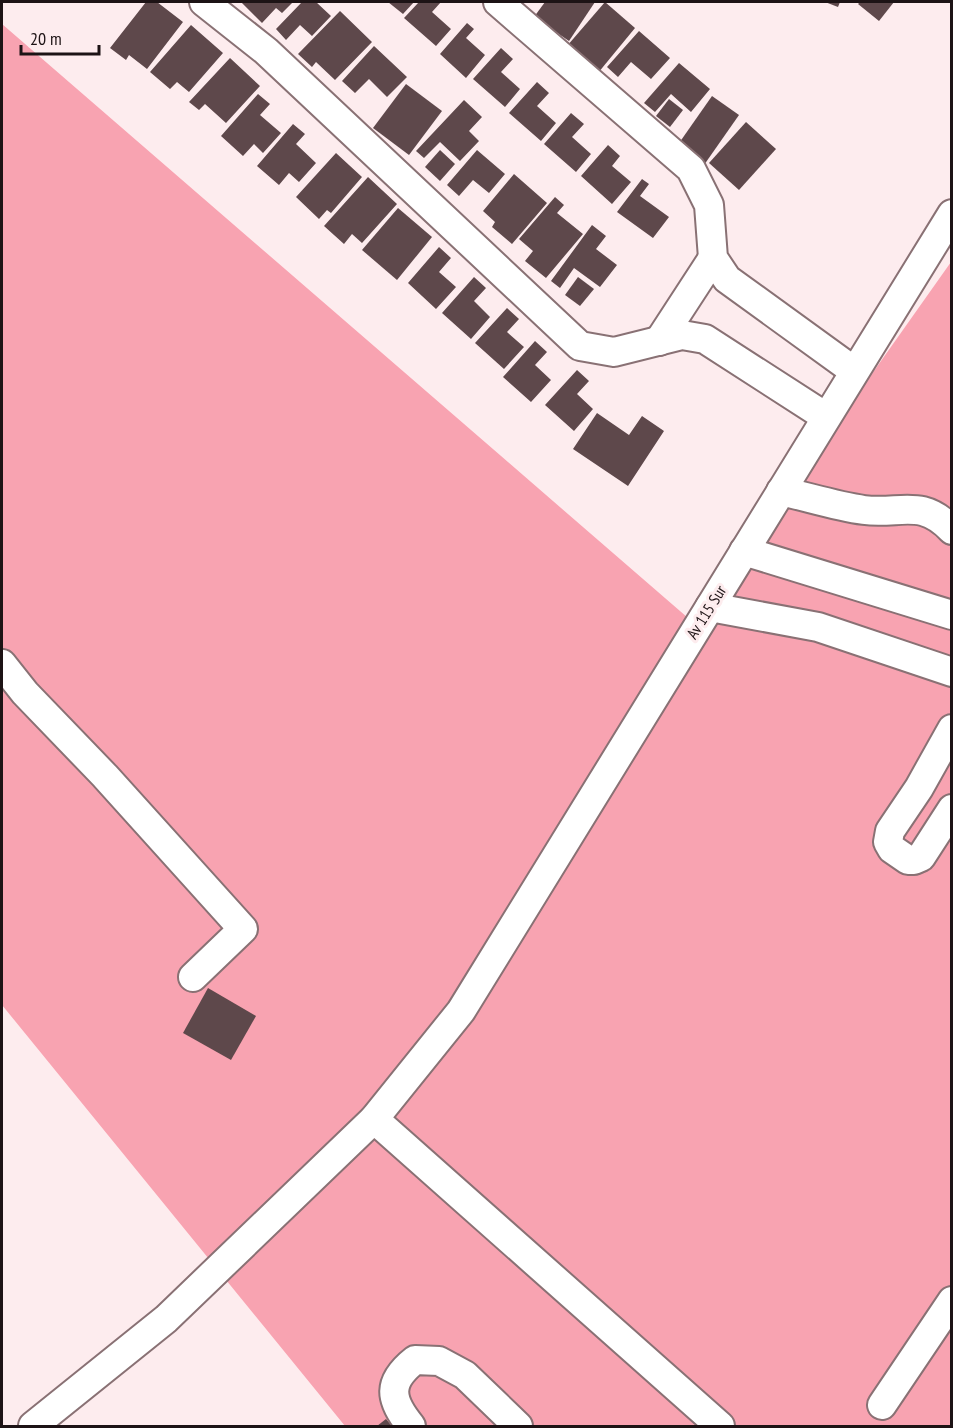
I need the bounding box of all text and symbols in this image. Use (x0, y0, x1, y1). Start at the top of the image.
scale bar (21, 18, 99, 56)
text: 20 m (30, 27, 62, 50)
street label: Av 115 Sur (682, 581, 731, 642)

